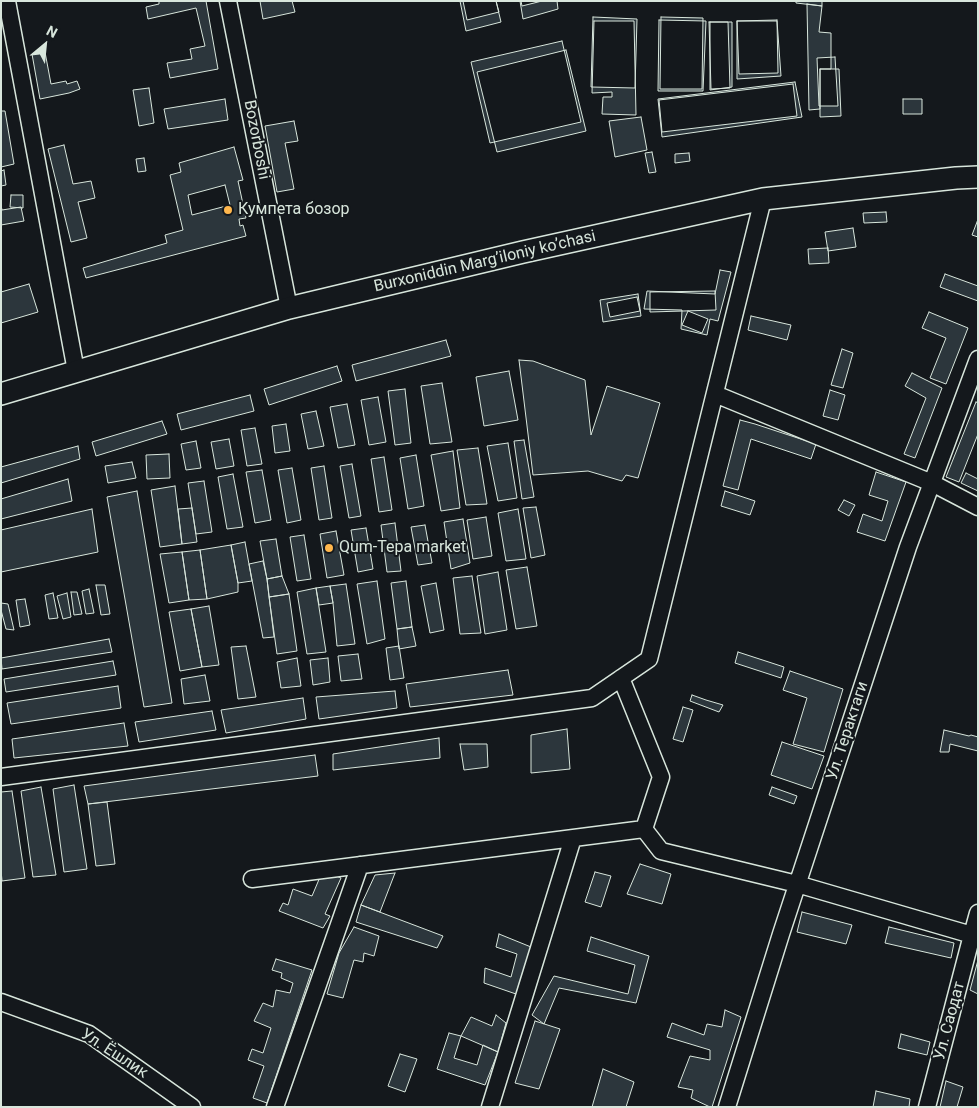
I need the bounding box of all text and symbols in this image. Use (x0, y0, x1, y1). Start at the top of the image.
north arrow (20, 20, 70, 70)
text: N (44, 22, 60, 41)
street label: Bozorboshi (239, 99, 273, 181)
place label: Кумпета бозор (238, 200, 349, 220)
marker: Кумпета бозор (222, 204, 234, 216)
street label: Burxoniddin Marg’iloniy ko’chasi (372, 227, 598, 297)
place label: Qum-Tepa market (339, 538, 466, 558)
marker: Qum-Tepa market (323, 542, 335, 554)
street label: Ул. Терактаги (823, 679, 873, 783)
street label: Ул. Саодат (930, 980, 970, 1062)
street label: Ул. Ёшлик (77, 1025, 151, 1083)

